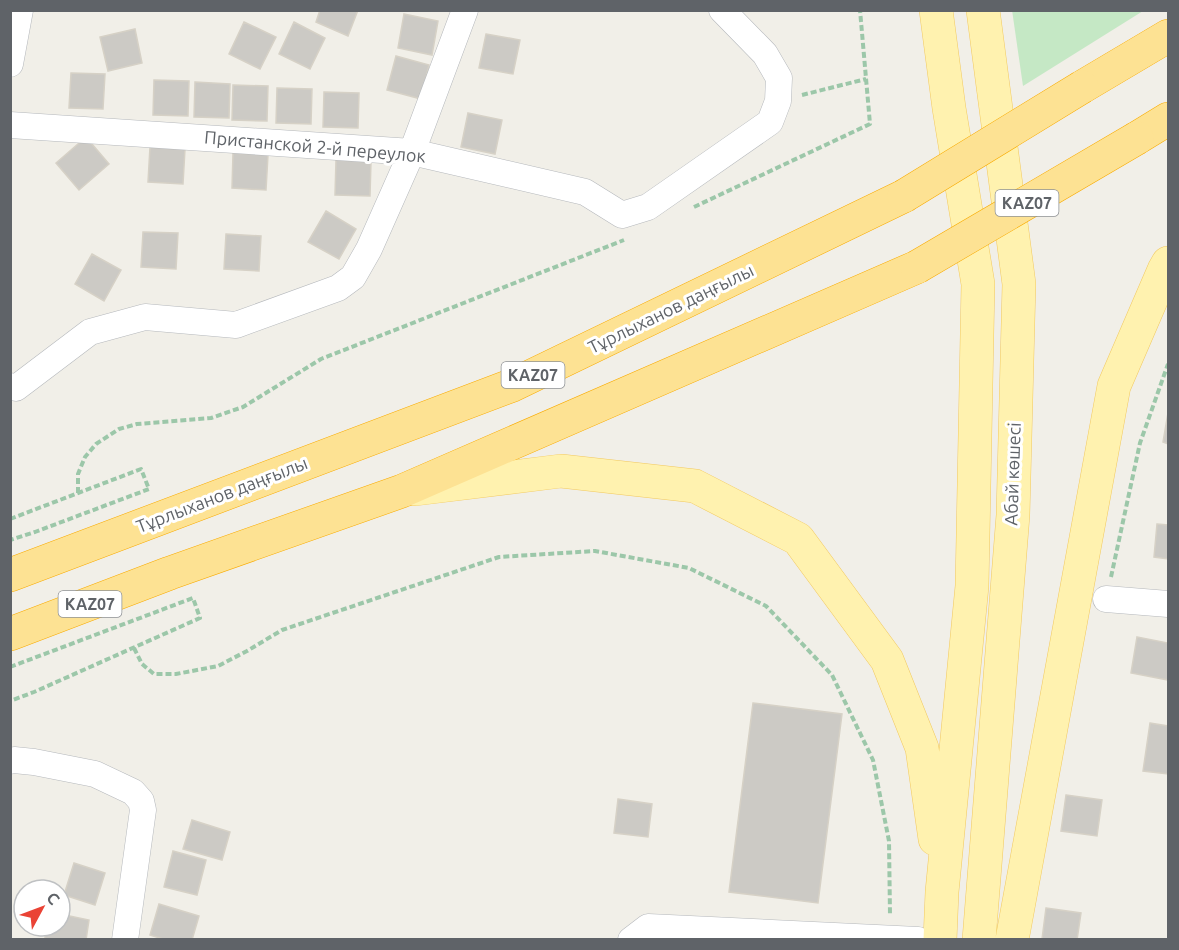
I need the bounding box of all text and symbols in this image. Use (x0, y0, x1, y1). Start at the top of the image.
street label: Пристанской 2-й переулок (204, 126, 427, 166)
road number: KAZ07 (996, 190, 1058, 216)
street label: Тұрлыханов даңғылы (585, 259, 757, 357)
road number: KAZ07 (502, 362, 564, 388)
street label: Абай көшесі (1000, 422, 1024, 526)
street label: Тұрлыханов даңғылы (133, 452, 310, 536)
road number: KAZ07 (58, 591, 122, 617)
north arrow (12, 878, 72, 938)
text: С (43, 888, 63, 908)

